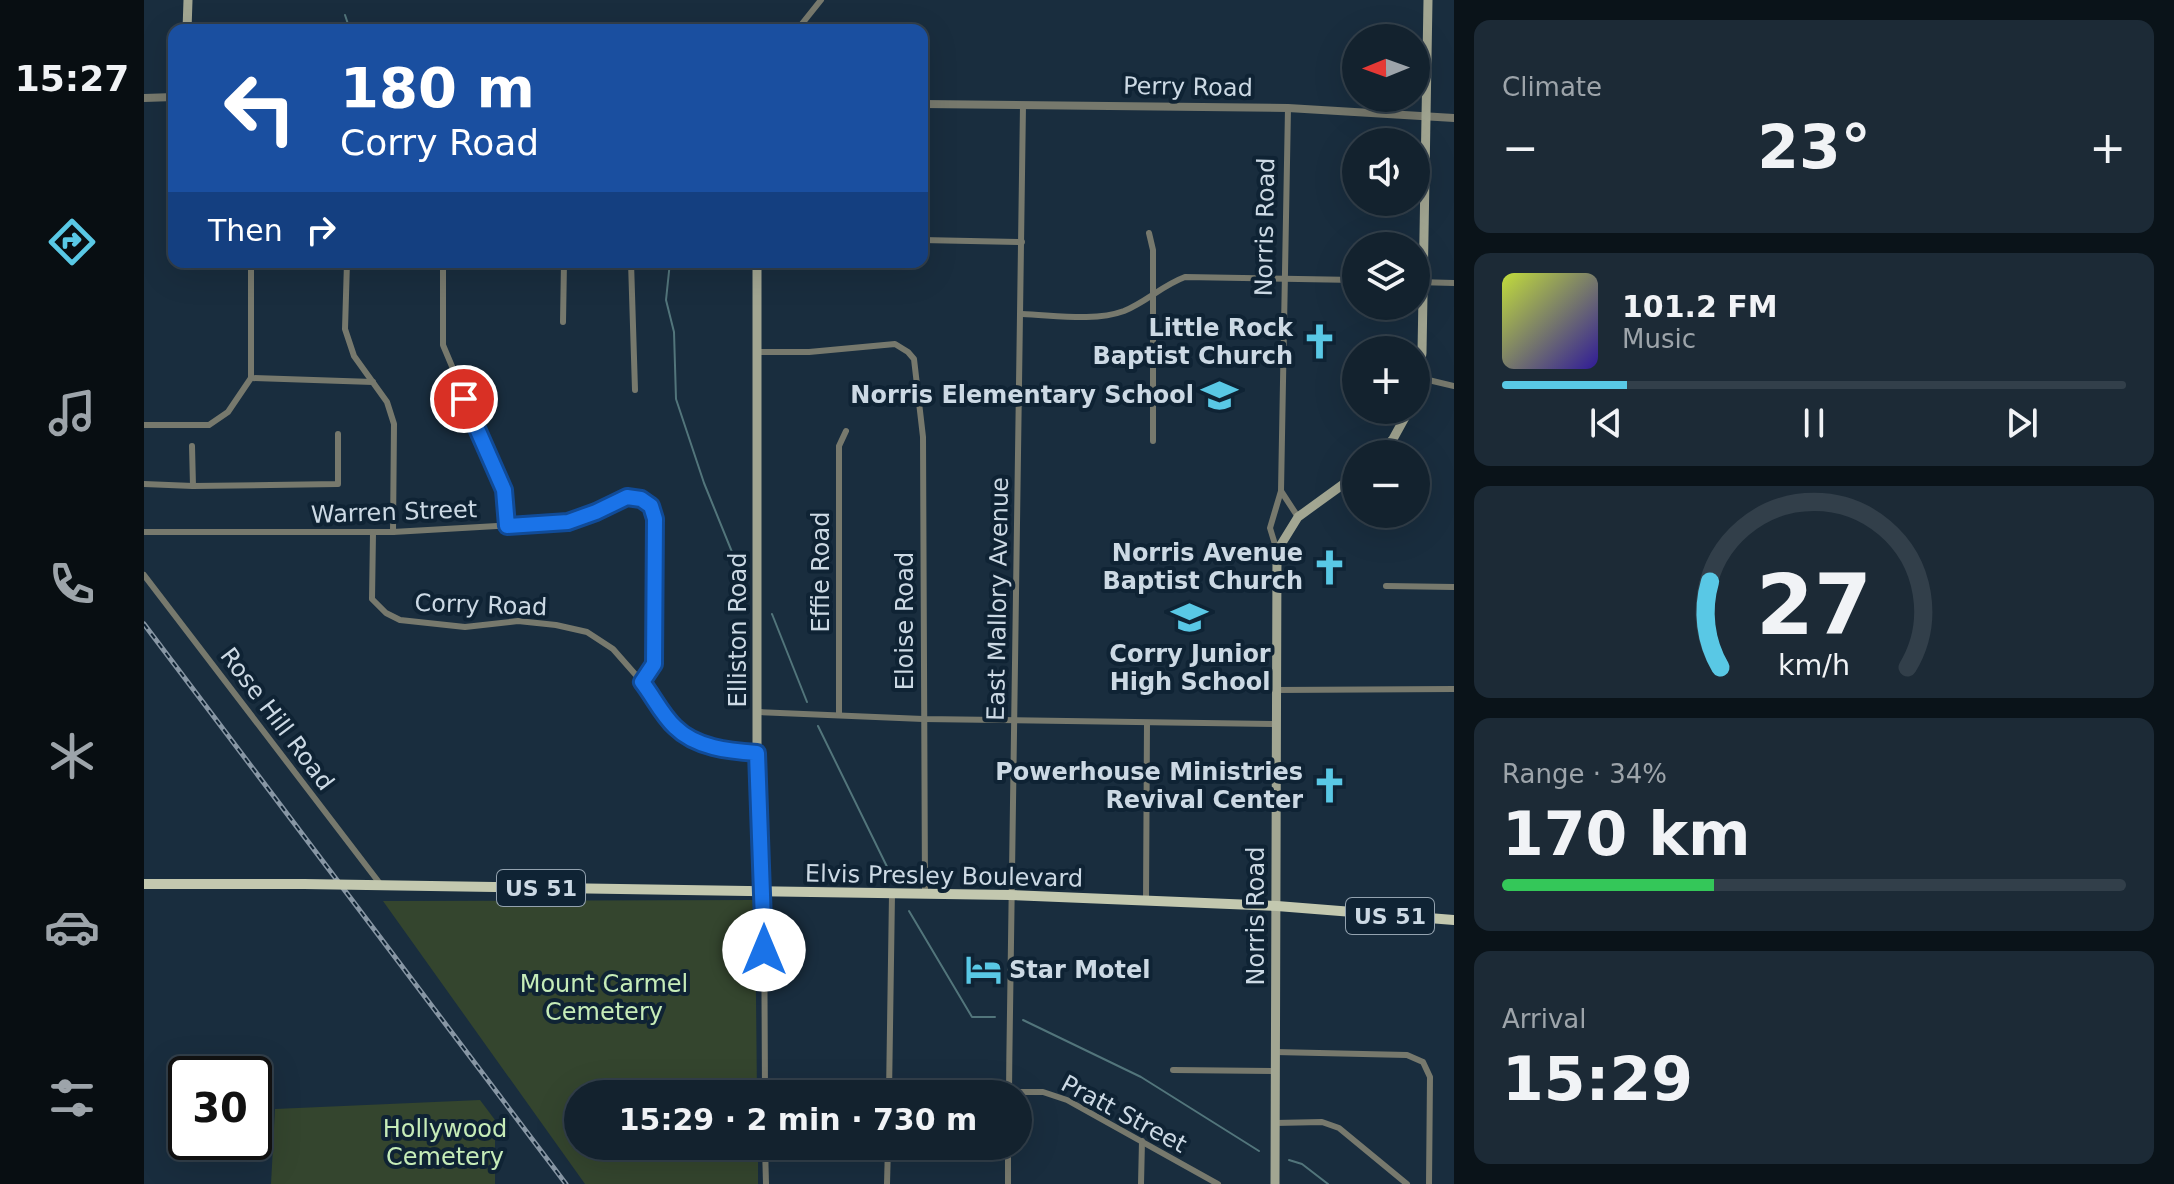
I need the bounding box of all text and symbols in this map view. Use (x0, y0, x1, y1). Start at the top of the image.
north arrow (1342, 24, 1430, 112)
map controls (1342, 24, 1430, 528)
text: 180 m (340, 55, 535, 120)
icon: left (208, 56, 312, 160)
text: 15:27 (15, 58, 129, 99)
street label: Perry Road (1123, 72, 1253, 102)
text: Climate (1502, 72, 1602, 102)
text: 23° (1757, 112, 1871, 182)
text: Corry Road (340, 122, 539, 163)
text: − (1502, 122, 1539, 173)
text: + (2089, 122, 2126, 173)
button: sound (1342, 128, 1430, 216)
street label: Norris Road (1250, 157, 1280, 297)
icon: right (299, 208, 343, 252)
text: Then (208, 213, 283, 248)
icon: directions (44, 214, 100, 270)
button: layers (1342, 232, 1430, 320)
text: 101.2 FM (1622, 289, 1778, 324)
place label: Little Rock Baptist Church (1093, 314, 1294, 370)
church icon: Little Rock Baptist Church (1300, 323, 1338, 361)
text: Music (1622, 324, 1696, 354)
button: + (1342, 336, 1430, 424)
pin (430, 365, 498, 433)
school or university icon: Norris Elementary School (1201, 376, 1239, 414)
icon: arrive (442, 377, 486, 421)
place label: Norris Elementary School (850, 381, 1194, 409)
icon: music (44, 385, 100, 441)
icon: previous (1584, 401, 1628, 445)
icon: pause (1792, 401, 1836, 445)
icon: next (2000, 401, 2044, 445)
button: − (1342, 440, 1430, 528)
street label: East Mallory Avenue (982, 477, 1014, 721)
street label: Warren Street (310, 495, 478, 529)
street label: Effie Road (807, 512, 835, 632)
place label: Norris Avenue Baptist Church (1103, 539, 1303, 595)
church icon: Norris Avenue Baptist Church (1310, 548, 1348, 586)
street label: Eloise Road (891, 552, 919, 690)
street label: Elliston Road (724, 553, 752, 707)
icon: phone (44, 556, 100, 612)
text: 27 (1756, 557, 1872, 654)
street label: Corry Road (414, 589, 548, 621)
school or university icon: Corry Junior High School (1171, 598, 1209, 636)
place label: Corry Junior High School (1109, 640, 1271, 696)
street label: Rose Hill Road (214, 642, 340, 796)
text: km/h (1778, 648, 1850, 682)
icon: climate (44, 728, 100, 784)
place label: Powerhouse Ministries Revival Center (995, 758, 1303, 814)
text: Range · 34% (1502, 759, 1667, 789)
church icon: Powerhouse Ministries Revival Center (1310, 767, 1348, 805)
text: 170 km (1502, 799, 1751, 869)
street label: Norris Road (1242, 847, 1270, 985)
street label: Elvis Presley Boulevard (805, 860, 1083, 892)
road number: US 51 (497, 870, 585, 906)
road number: US 51 (1346, 898, 1434, 934)
icon: car (44, 899, 100, 955)
position arrow (722, 908, 806, 992)
hotel icon: Star Motel (964, 951, 1002, 989)
place label: Star Motel (1009, 956, 1151, 984)
park label: Mount Carmel Cemetery (520, 970, 688, 1026)
text: Arrival (1502, 1004, 1586, 1034)
text: 15:29 (1502, 1044, 1693, 1114)
speed limit sign: 30 (168, 1056, 272, 1160)
street label: Pratt Street (1057, 1069, 1191, 1159)
icon: filters (44, 1070, 100, 1126)
text: 15:29 · 2 min · 730 m (619, 1102, 977, 1137)
park label: Hollywood Cemetery (383, 1115, 507, 1171)

